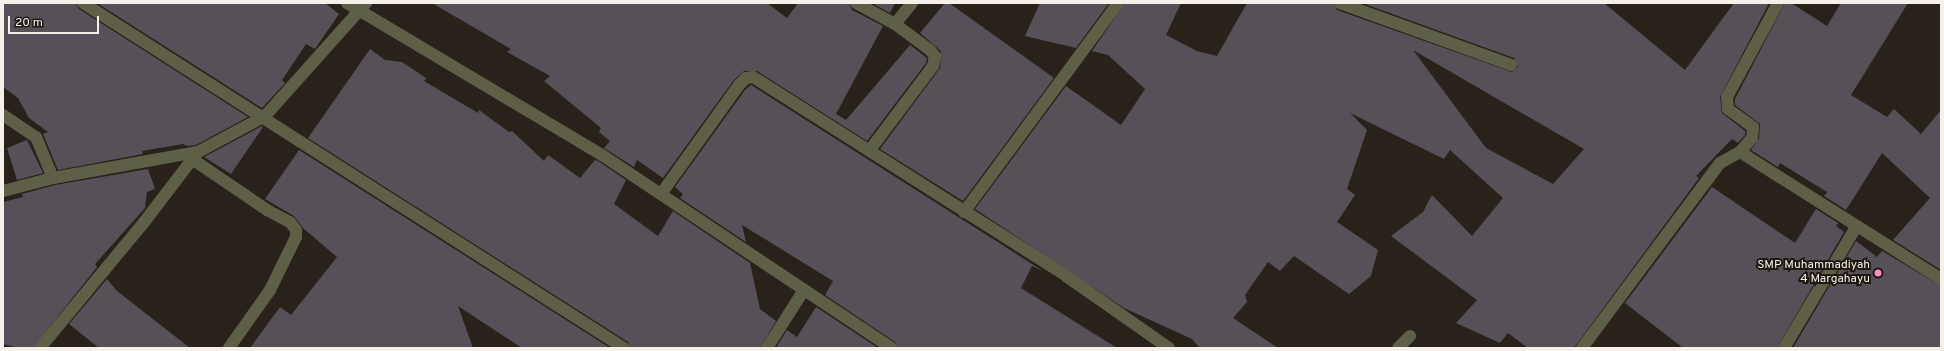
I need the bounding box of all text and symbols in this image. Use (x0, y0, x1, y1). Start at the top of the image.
scale bar (10, 8, 101, 34)
text: 20 m (15, 15, 43, 31)
place label: SMP Muhammadiyah 4 Margahayu (1757, 259, 1870, 287)
marker: SMP Muhammadiyah 4 Margahayu (1873, 268, 1883, 278)

